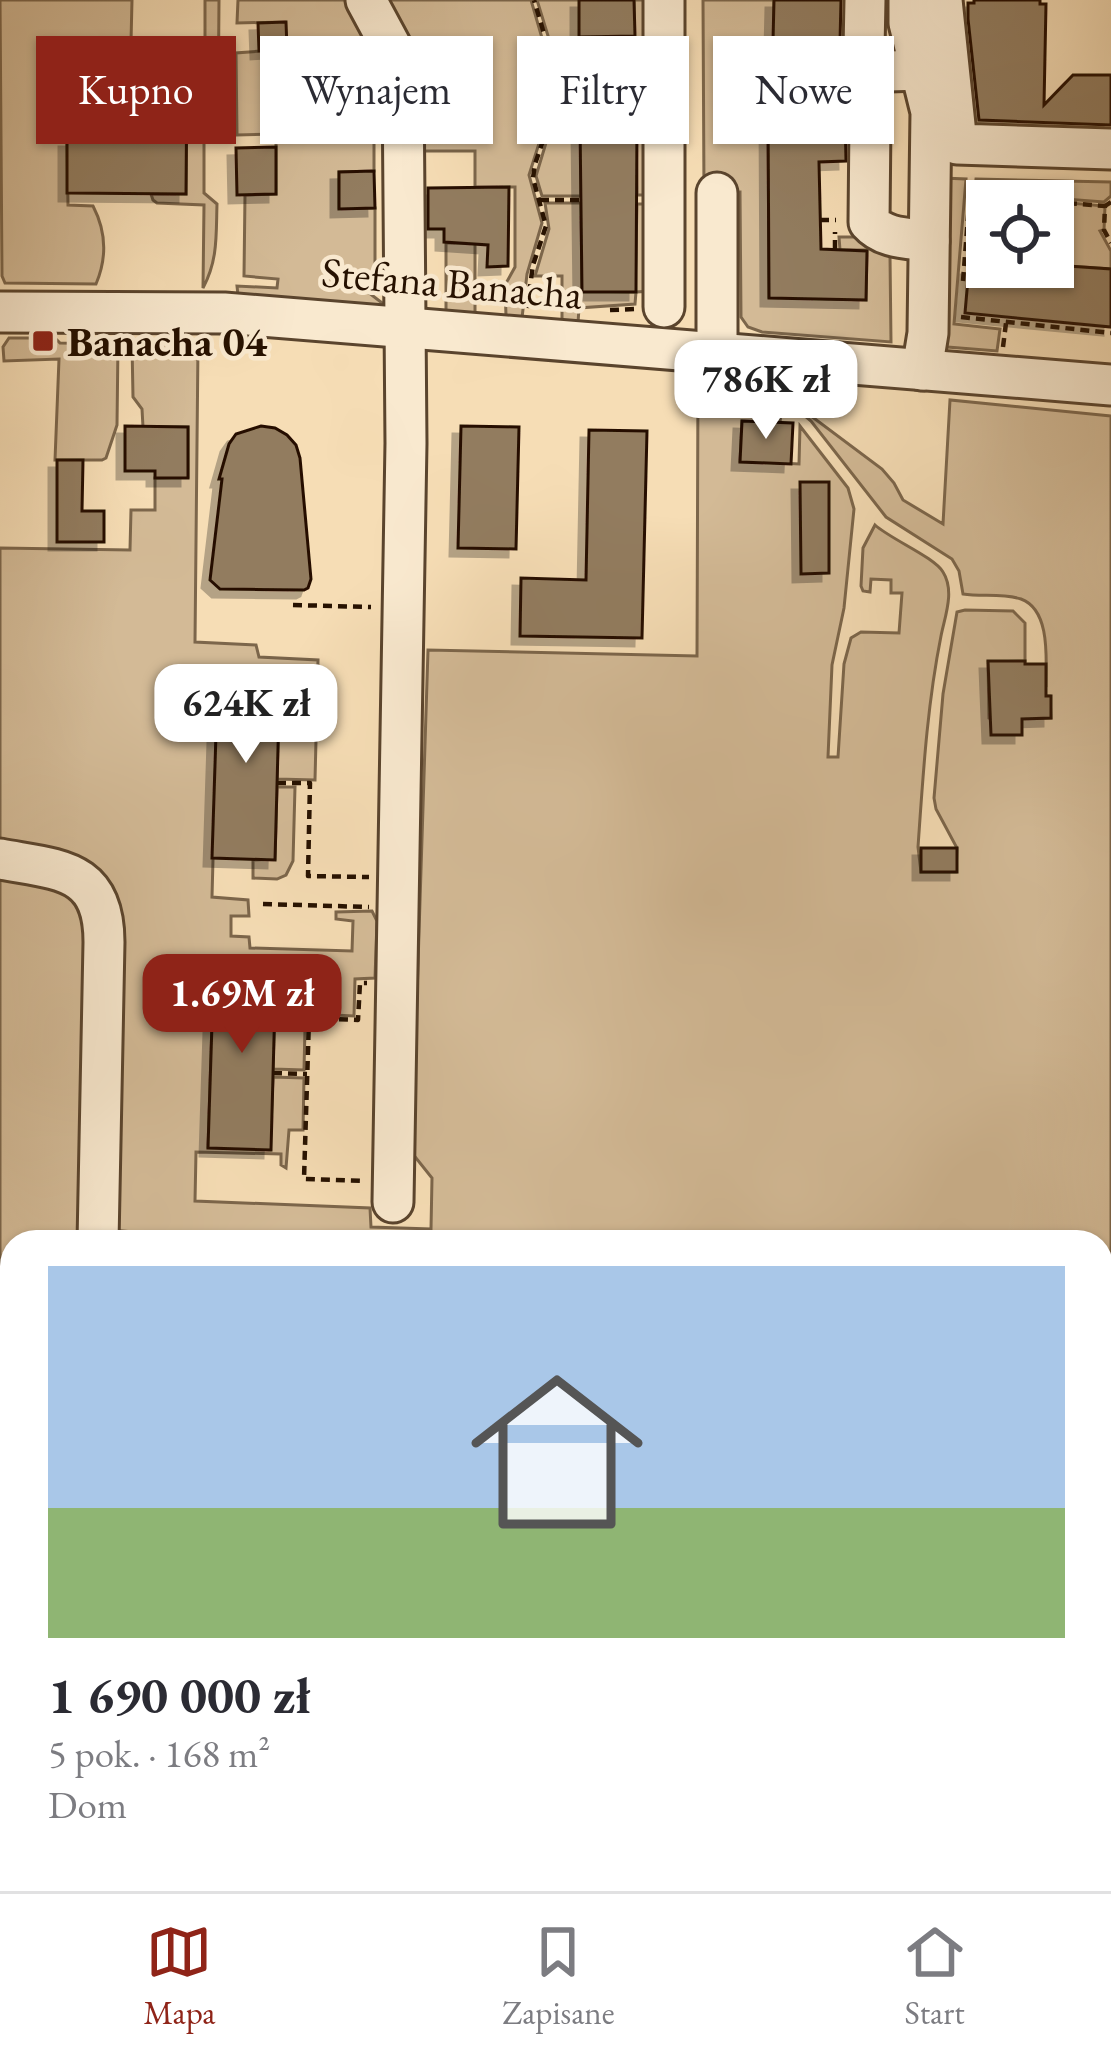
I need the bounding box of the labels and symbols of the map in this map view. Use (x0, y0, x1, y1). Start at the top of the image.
street label: Stefana Banacha (319, 244, 585, 322)
place label: Banacha 04 (67, 314, 268, 369)
marker: Banacha 04 (30, 328, 56, 354)
pin: 786K zł (655, 340, 877, 442)
pin: 624K zł (135, 664, 357, 766)
pin: 1.69M zł (118, 954, 366, 1056)

